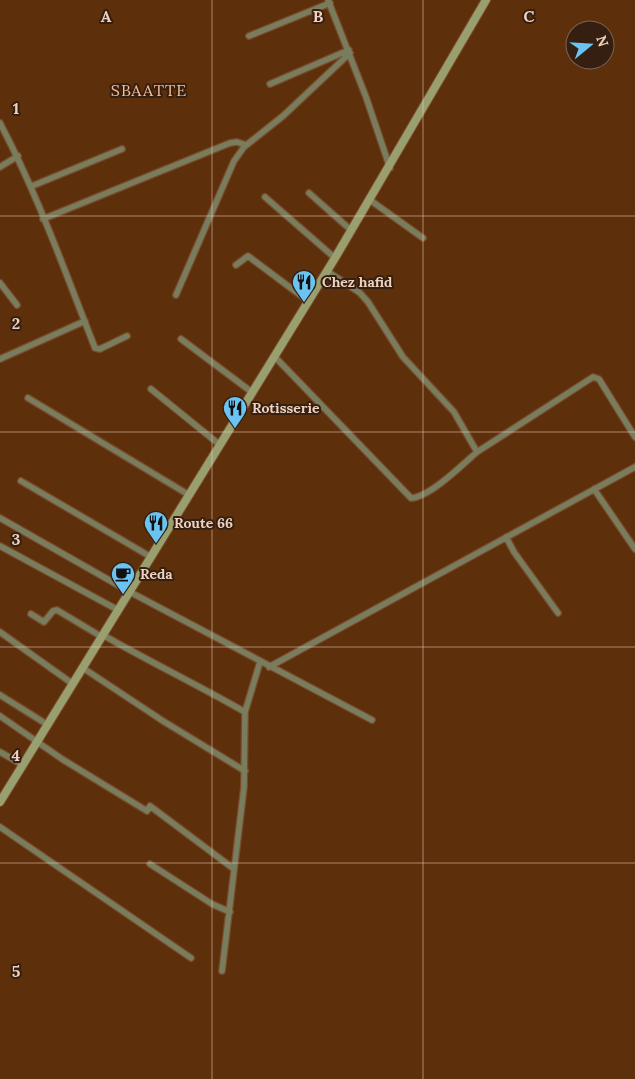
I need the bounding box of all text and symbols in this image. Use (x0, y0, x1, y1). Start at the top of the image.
text: A (101, 6, 112, 26)
text: B (313, 6, 324, 26)
text: C (523, 6, 535, 26)
north arrow (565, 20, 615, 70)
text: N (592, 33, 613, 49)
district label: SBAATTE (111, 80, 187, 100)
text: 1 (13, 98, 19, 118)
restaurant icon: Chez hafid (291, 269, 317, 303)
place label: Chez hafid (322, 273, 392, 291)
text: 2 (12, 313, 20, 333)
restaurant icon: Rotisserie (222, 395, 248, 429)
place label: Rotisserie (252, 399, 320, 417)
restaurant icon: Route 66 (143, 510, 169, 544)
place label: Route 66 (174, 514, 233, 532)
text: 3 (12, 529, 21, 549)
cafe icon: Reda (110, 561, 136, 595)
place label: Reda (140, 565, 173, 583)
text: 4 (12, 745, 21, 765)
text: 5 (12, 961, 21, 981)

